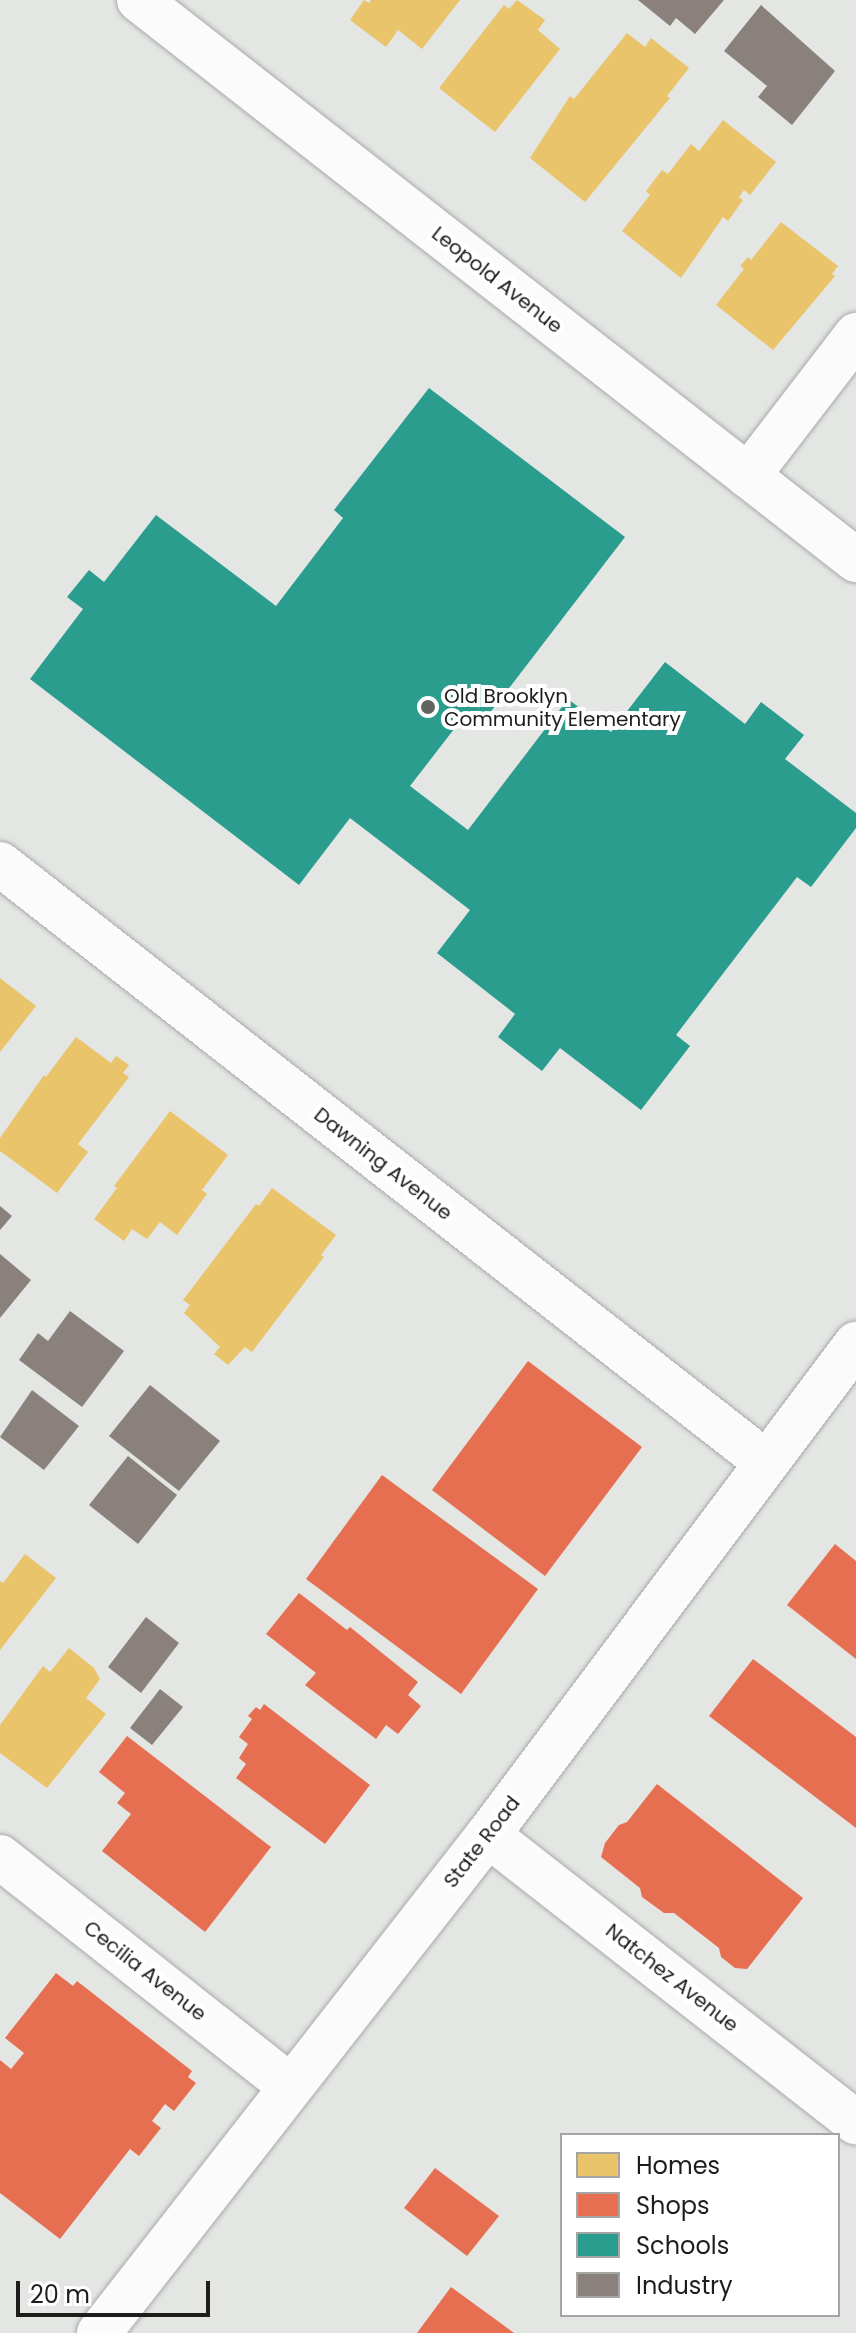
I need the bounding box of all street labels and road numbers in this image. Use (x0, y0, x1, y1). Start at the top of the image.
street label: Leopold Avenue (427, 222, 567, 338)
street label: Dawning Avenue (309, 1103, 457, 1225)
street label: State Road (439, 1791, 525, 1893)
street label: Cecilia Avenue (79, 1916, 211, 2026)
street label: Natchez Avenue (601, 1919, 743, 2037)

